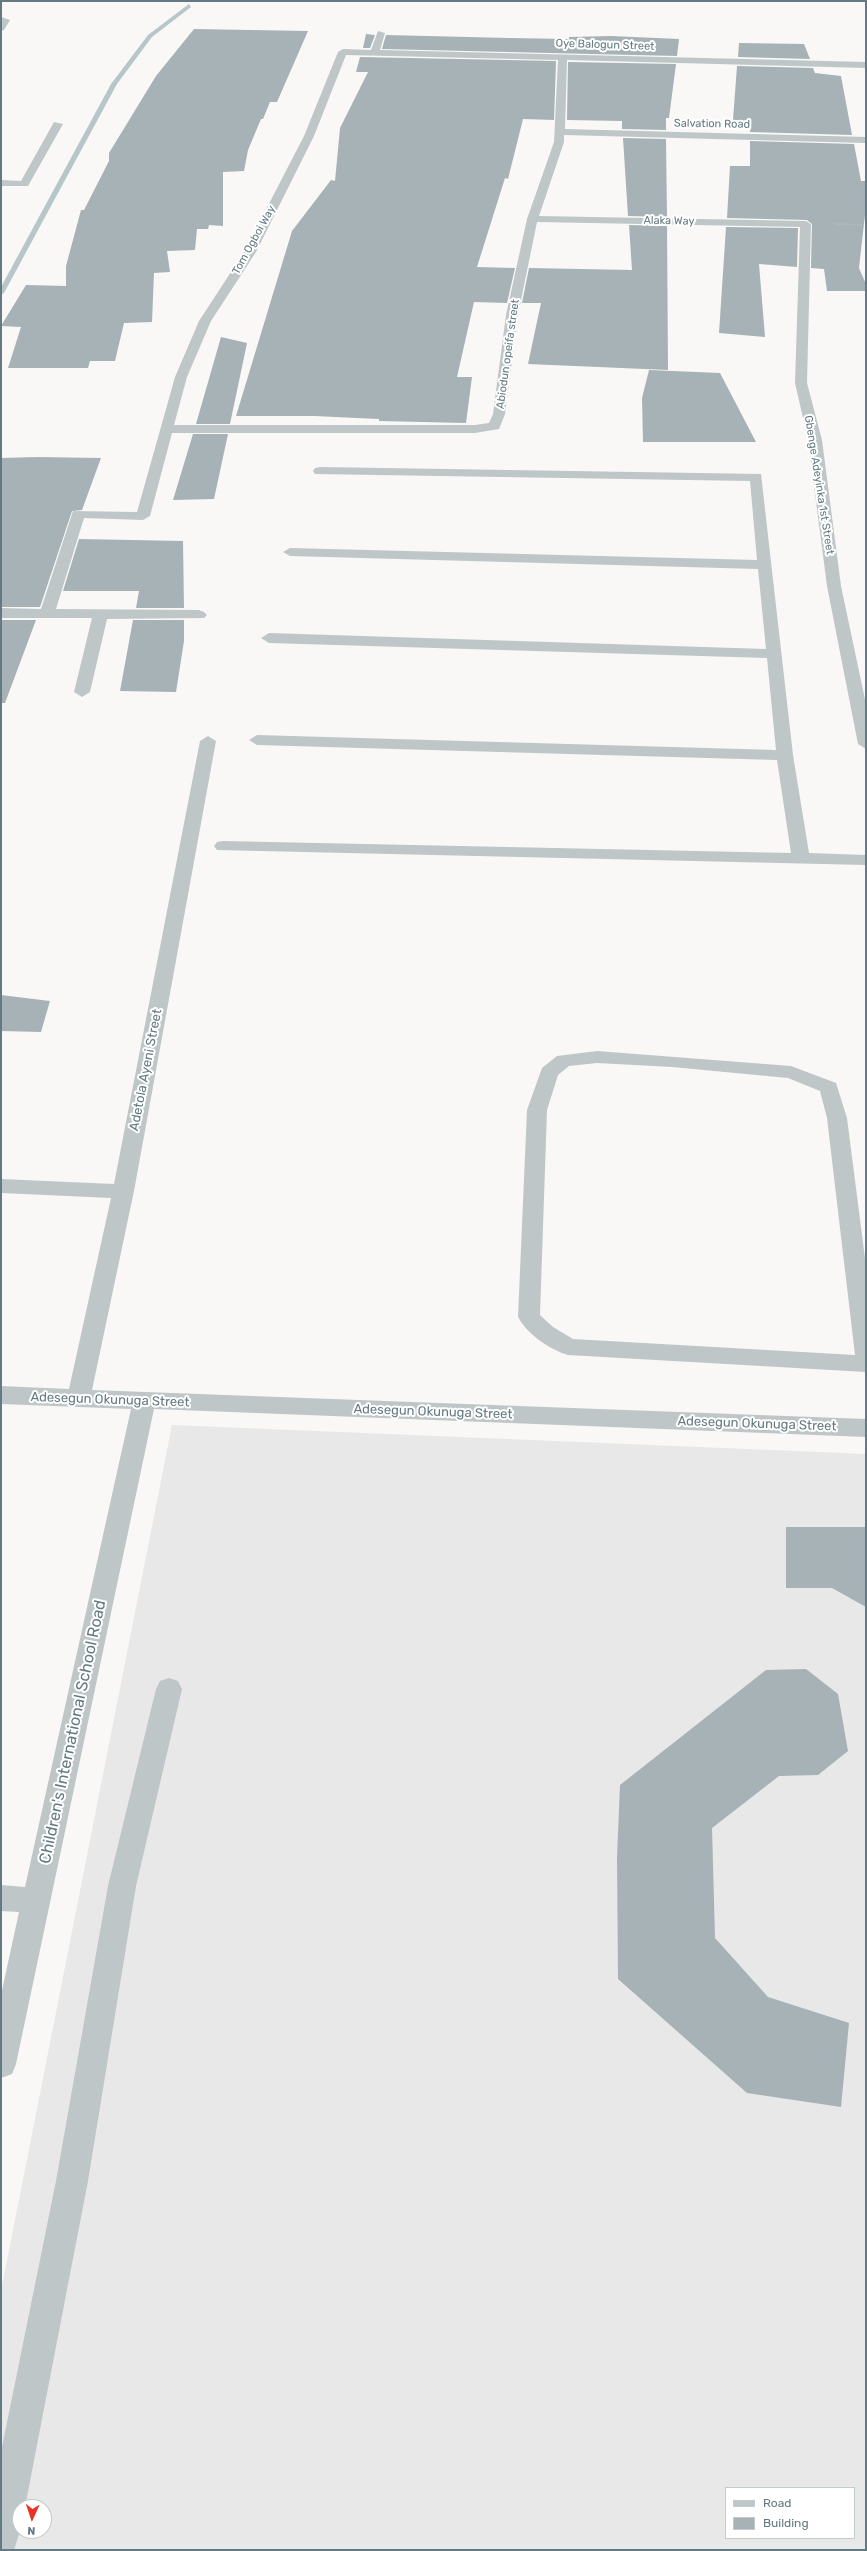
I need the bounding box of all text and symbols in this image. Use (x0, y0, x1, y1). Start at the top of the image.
street label: Oye Balogun Street (555, 37, 655, 53)
street label: Salvation Road (674, 117, 750, 131)
street label: Tom Ogboi Way (230, 203, 278, 277)
street label: Alaka Way (643, 214, 695, 228)
street label: Abiodun opeifa street (494, 298, 522, 410)
street label: Gbenge Adeyinka 1st Street (801, 414, 837, 556)
street label: Adetola Ayeni Street (127, 1008, 165, 1132)
street label: Adesegun Okunuga Street (30, 1389, 190, 1411)
street label: Adesegun Okunuga Street (353, 1401, 513, 1423)
street label: Adesegun Okunuga Street (677, 1413, 837, 1435)
street label: Children's International School Road (36, 1598, 110, 1866)
legend (725, 2487, 855, 2539)
text: Road (763, 2496, 791, 2510)
north arrow (12, 2499, 52, 2539)
text: Building (763, 2516, 809, 2530)
text: N (27, 2524, 36, 2537)

